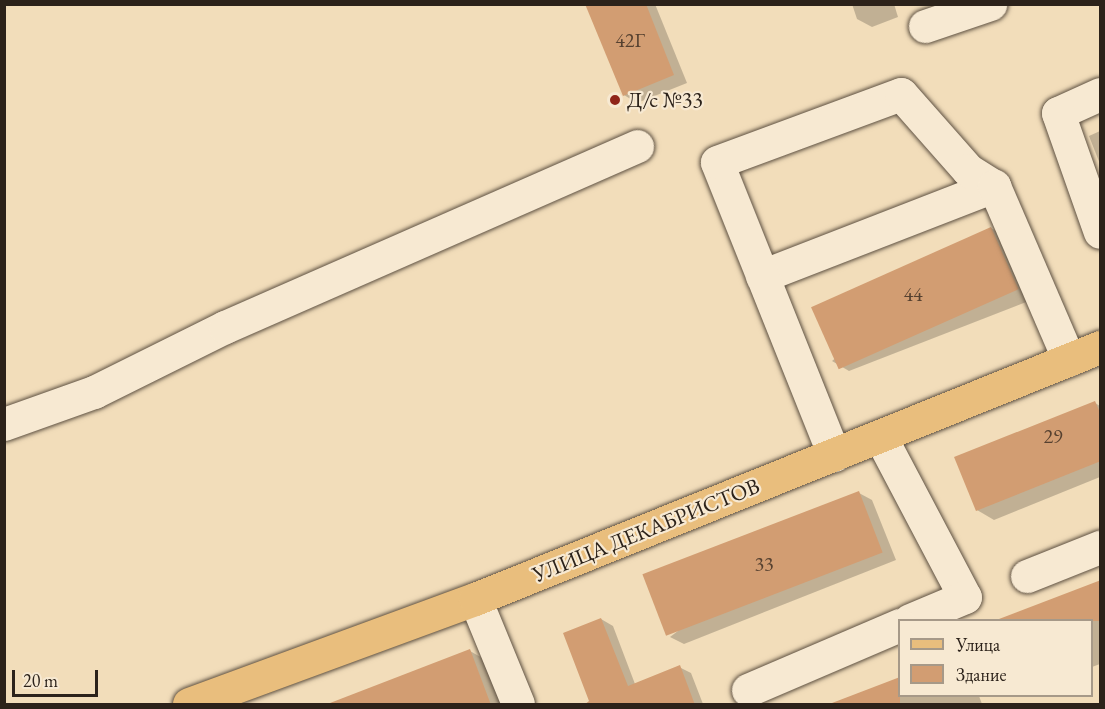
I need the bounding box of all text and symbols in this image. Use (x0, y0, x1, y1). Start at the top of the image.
house number: 42Г (615, 28, 645, 52)
place label: Д/с №33 (627, 87, 703, 113)
marker: Д/с №33 (608, 93, 622, 107)
house number: 44 (903, 282, 923, 306)
house number: 29 (1043, 424, 1063, 448)
street label: УЛИЦА ДЕКАБРИСТОВ (529, 472, 763, 588)
house number: 33 (754, 552, 774, 576)
legend (898, 619, 1093, 697)
text: Улица (956, 633, 1000, 656)
scale bar (15, 658, 100, 696)
text: Здание (956, 663, 1006, 686)
text: 20 m (23, 669, 58, 692)

